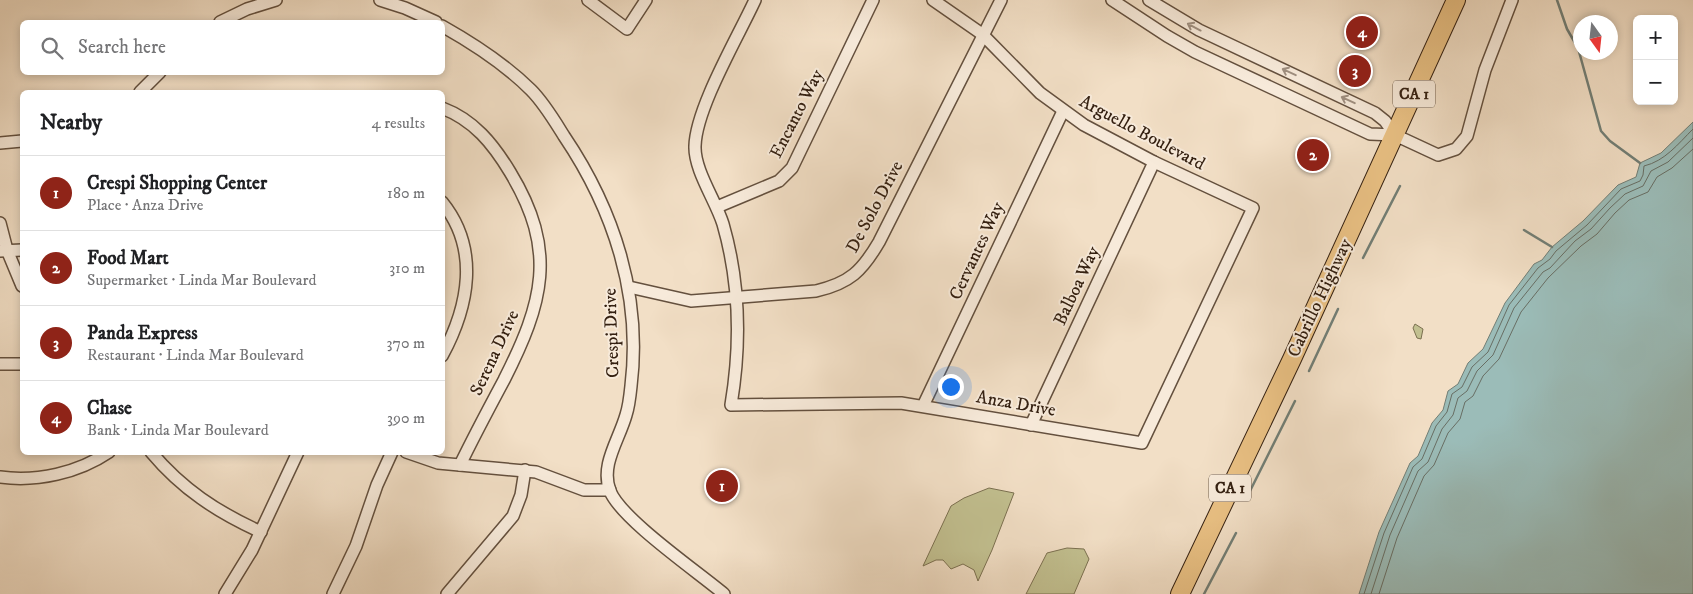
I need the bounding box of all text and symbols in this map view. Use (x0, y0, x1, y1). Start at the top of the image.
pin: 4 (1346, 13, 1378, 51)
north arrow (1573, 15, 1618, 60)
map controls (1633, 15, 1678, 105)
button: + (1633, 15, 1678, 60)
search box (20, 20, 445, 75)
one-way arrow (1187, 22, 1202, 31)
icon: search (38, 34, 66, 62)
text: Search here (78, 36, 166, 59)
pin: 3 (1339, 52, 1371, 90)
button: − (1633, 60, 1678, 105)
street label: Encanto Way (765, 66, 829, 162)
one-way arrow (1282, 67, 1297, 76)
road number: CA 1 (1393, 80, 1435, 108)
street label: Arguello Boulevard (1075, 91, 1209, 175)
one-way arrow (1341, 95, 1356, 105)
text: Nearby (40, 110, 102, 136)
text: 4 results (372, 113, 425, 133)
pin: 2 (1297, 136, 1329, 174)
street label: De Solo Drive (842, 157, 908, 257)
text: Crespi Shopping Center (87, 172, 267, 195)
text: 1 (53, 183, 59, 203)
text: 180 m (387, 183, 425, 203)
text: Place · Anza Drive (87, 195, 203, 215)
street label: Cervantes Way (945, 198, 1010, 304)
street label: Cabrillo Highway (1283, 235, 1357, 361)
street label: Balboa Way (1049, 243, 1105, 329)
text: Food Mart (87, 247, 169, 270)
text: 2 (52, 258, 60, 278)
text: 310 m (389, 258, 425, 278)
text: Supermarket · Linda Mar Boulevard (87, 270, 316, 290)
street label: Crespi Drive (599, 288, 625, 378)
street label: Serena Drive (466, 307, 524, 399)
text: Panda Express (87, 322, 197, 345)
text: 3 (53, 333, 59, 353)
text: 370 m (387, 333, 425, 353)
text: Restaurant · Linda Mar Boulevard (87, 345, 304, 365)
your location (938, 374, 964, 400)
street label: Anza Drive (975, 386, 1057, 422)
text: Chase (87, 397, 132, 420)
text: 4 (51, 408, 61, 428)
text: 390 m (387, 408, 425, 428)
text: Bank · Linda Mar Boulevard (87, 420, 269, 440)
pin: 1 (706, 467, 738, 505)
road number: CA 1 (1209, 474, 1251, 502)

